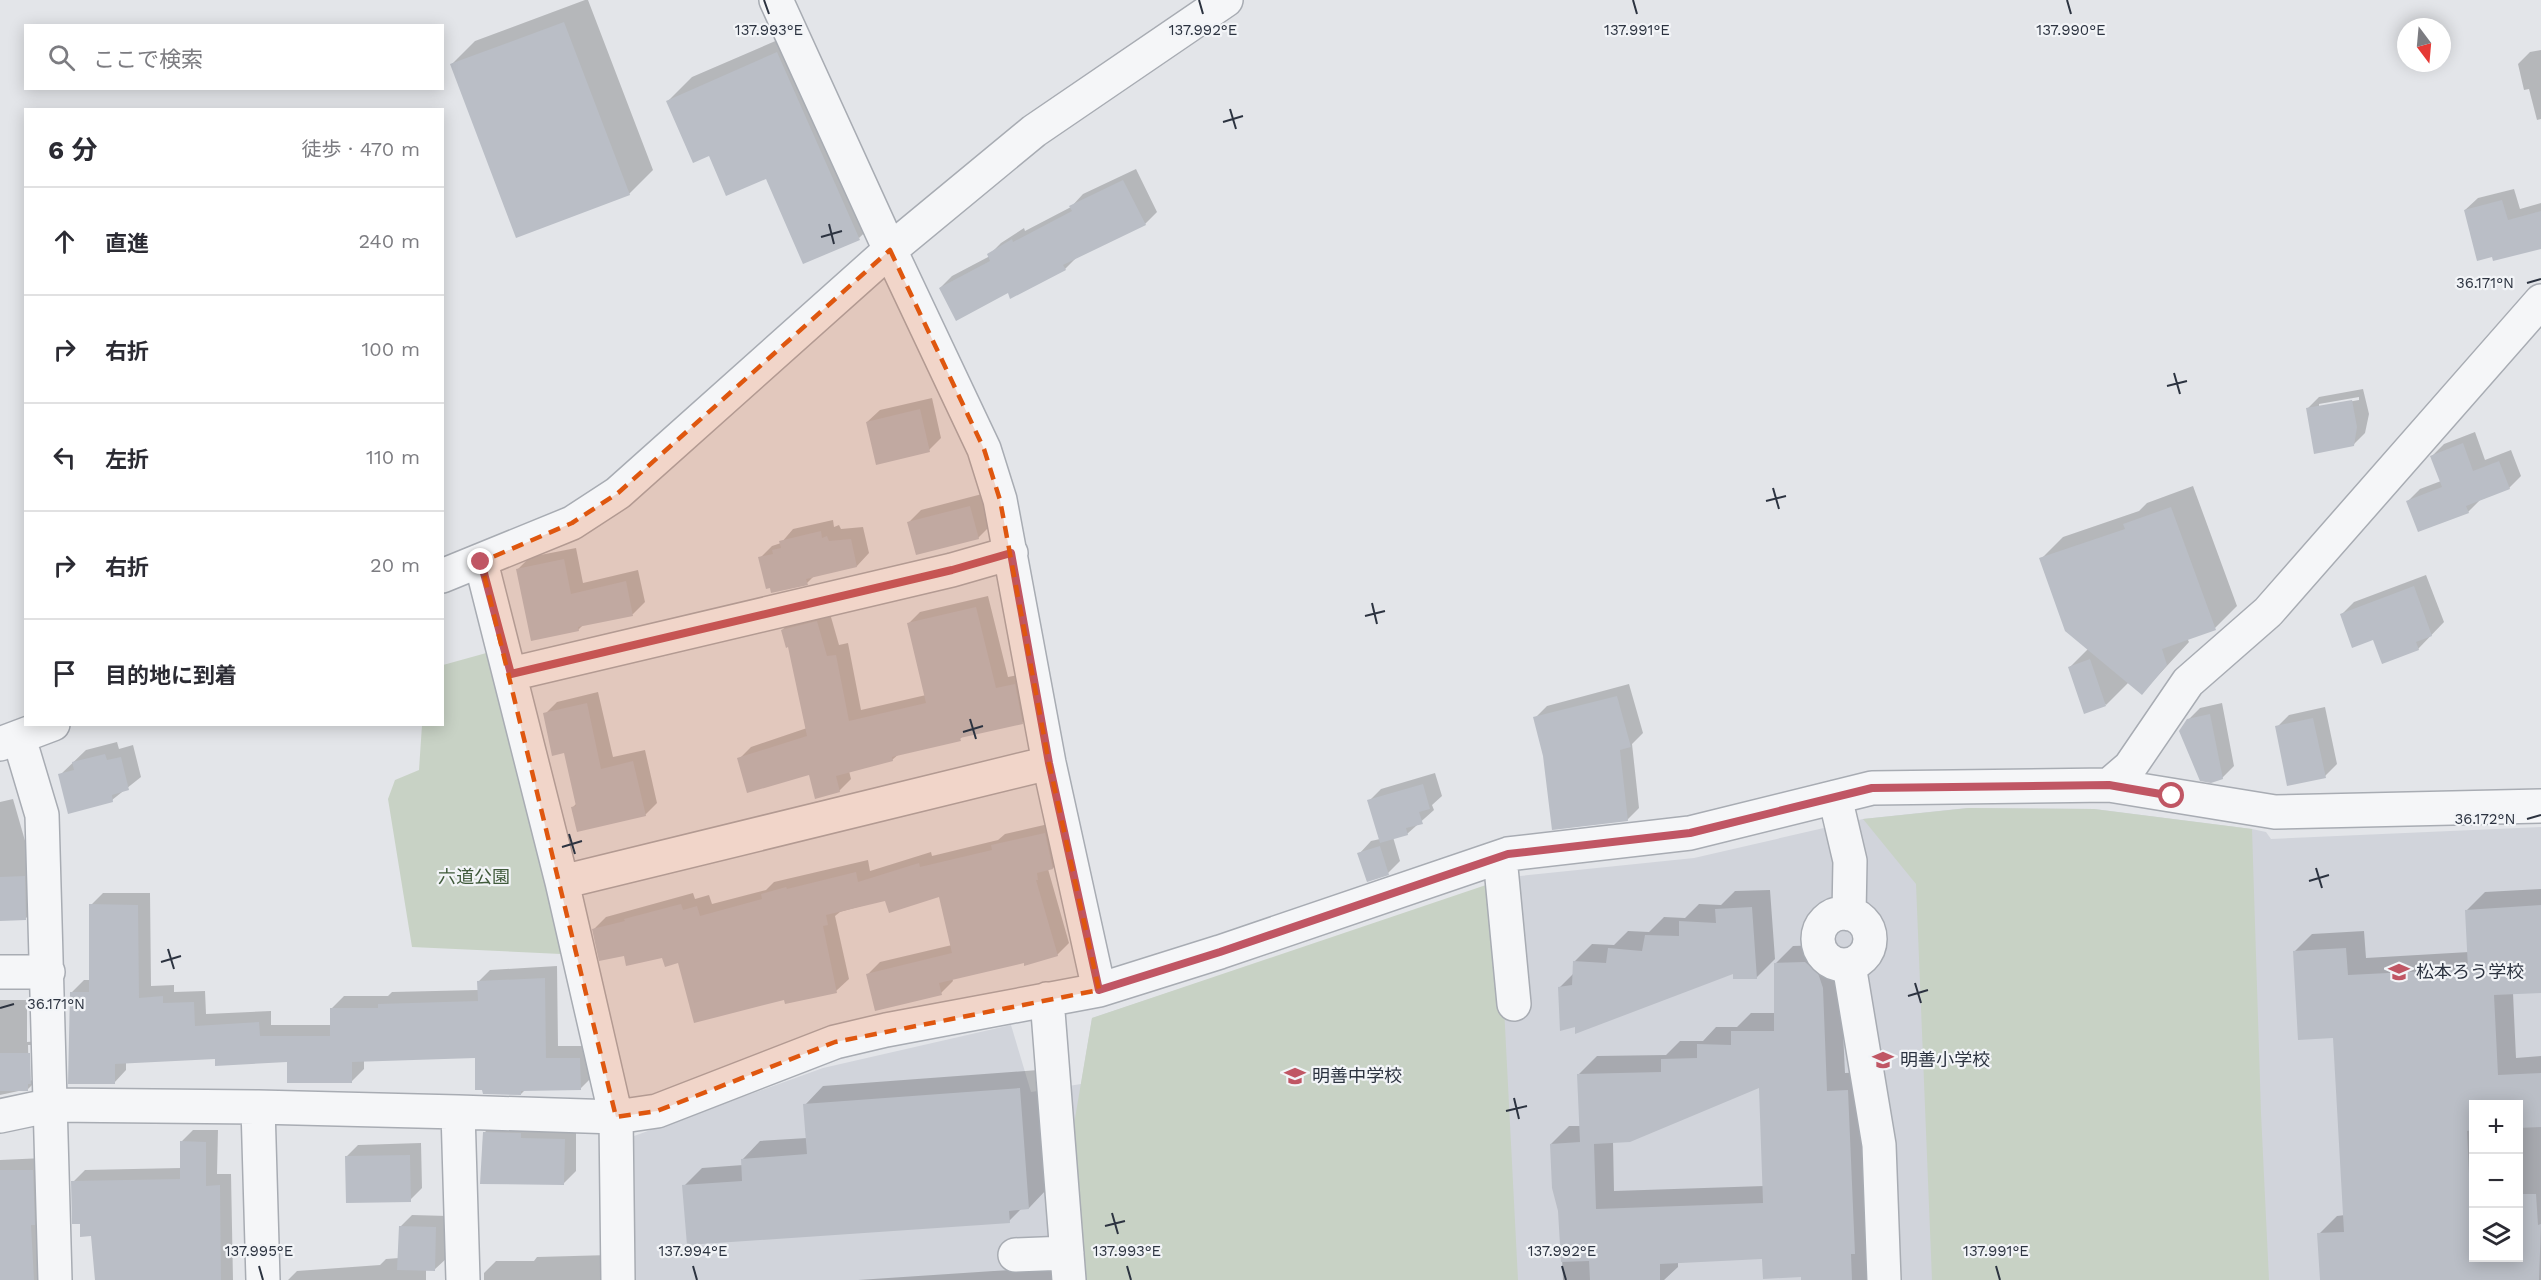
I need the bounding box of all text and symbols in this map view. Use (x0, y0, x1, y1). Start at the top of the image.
north arrow (2397, 18, 2451, 72)
text: 137.993°E (735, 21, 803, 39)
text: 137.992°E (1169, 21, 1237, 39)
text: 137.991°E (1604, 21, 1670, 39)
text: 137.990°E (2036, 21, 2106, 39)
search box (24, 24, 444, 90)
icon: search (45, 41, 78, 74)
text: ここで検索 (93, 47, 203, 72)
text: 6 分 (48, 135, 97, 165)
text: 徒歩 · 470 m (301, 137, 420, 161)
icon: ahead (48, 225, 81, 258)
text: 240 m (358, 229, 420, 253)
text: 直進 (105, 231, 149, 256)
text: 36.171°N (2456, 274, 2514, 292)
icon: right (48, 333, 81, 366)
text: 100 m (361, 337, 420, 361)
text: 右折 (105, 339, 149, 364)
icon: left (48, 441, 81, 474)
text: 110 m (366, 445, 420, 469)
text: 左折 (105, 447, 149, 472)
route end (467, 548, 493, 574)
icon: right (48, 549, 81, 582)
text: 20 m (370, 553, 420, 577)
text: 右折 (105, 555, 149, 580)
icon: arrive (48, 657, 81, 690)
text: 目的地に到着 (105, 663, 237, 688)
route start (2158, 782, 2184, 808)
text: 36.172°N (2454, 810, 2516, 828)
park label: 六道公園 (438, 866, 510, 887)
school or university icon: 松本ろう学校 (2387, 960, 2411, 984)
place label: 松本ろう学校 (2416, 961, 2524, 982)
text: 36.171°N (27, 995, 85, 1013)
school or university icon: 明善小学校 (1871, 1048, 1895, 1072)
place label: 明善小学校 (1900, 1049, 1990, 1070)
school or university icon: 明善中学校 (1283, 1064, 1307, 1088)
place label: 明善中学校 (1312, 1065, 1402, 1086)
map controls (2469, 1100, 2523, 1262)
button: + (2469, 1100, 2523, 1154)
button: − (2469, 1154, 2523, 1208)
button: layers (2469, 1208, 2523, 1262)
text: 137.995°E (225, 1242, 293, 1260)
text: 137.994°E (658, 1242, 728, 1260)
text: 137.993°E (1093, 1242, 1161, 1260)
text: 137.992°E (1528, 1242, 1596, 1260)
text: 137.991°E (1963, 1242, 2029, 1260)

